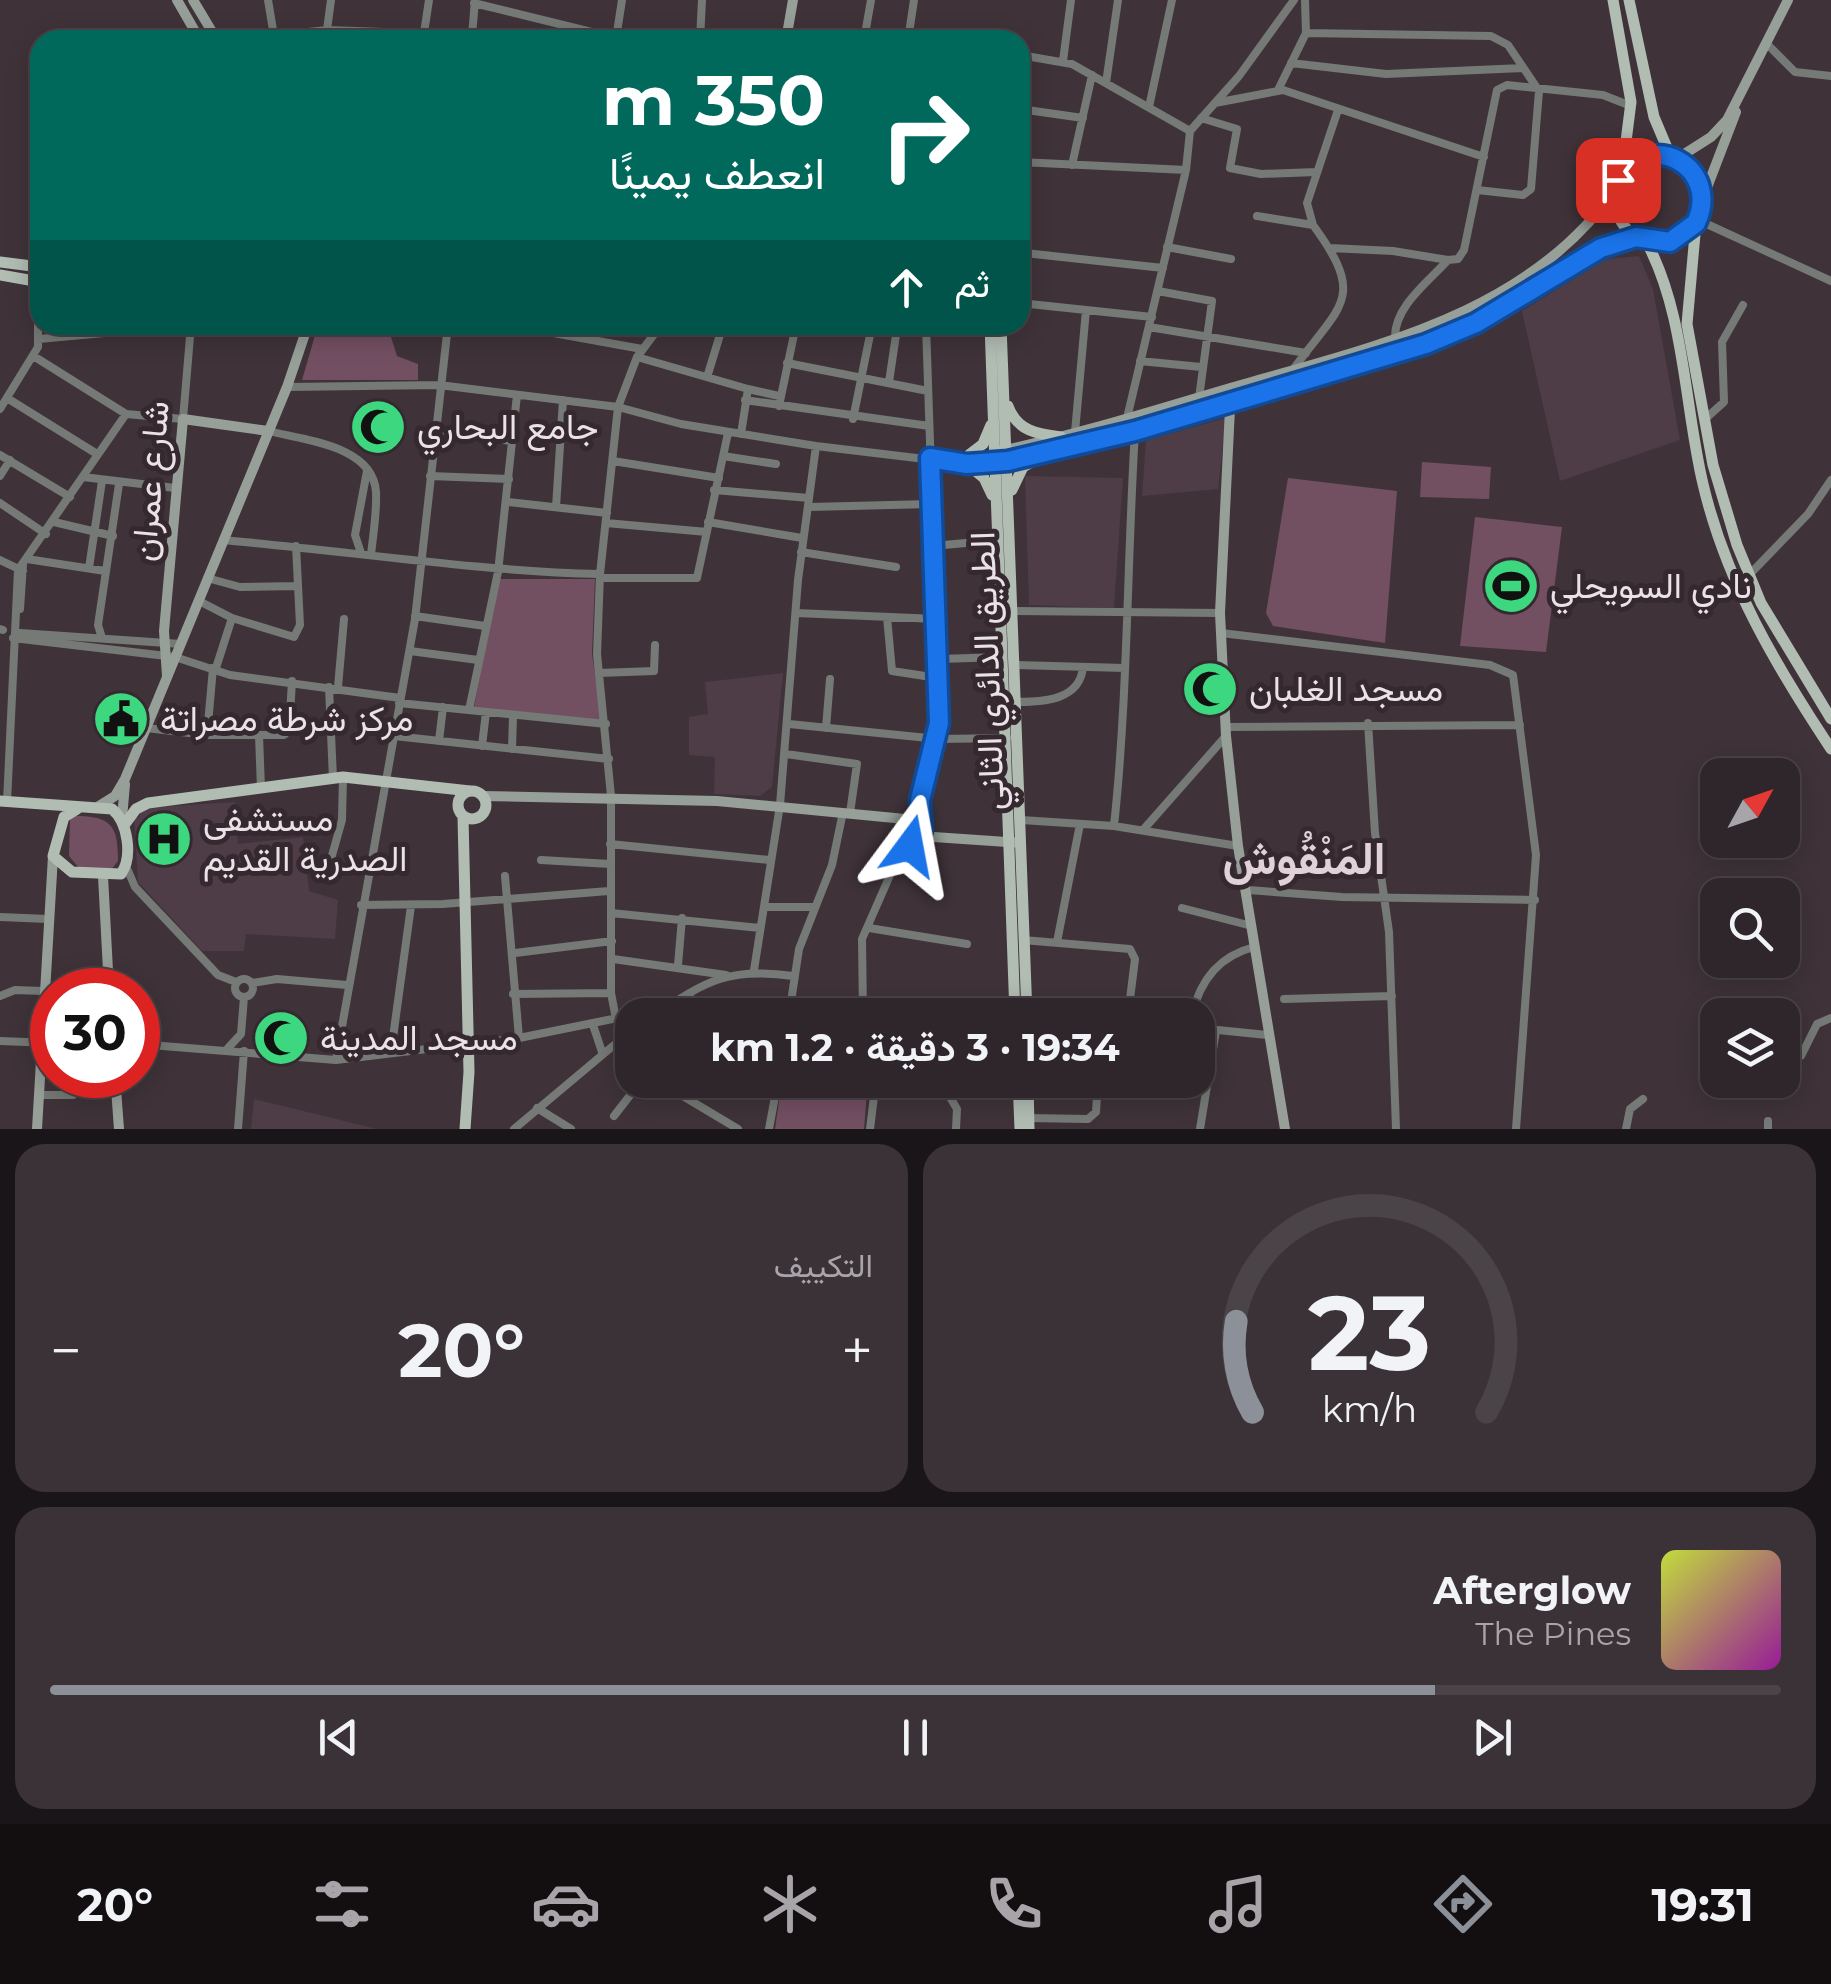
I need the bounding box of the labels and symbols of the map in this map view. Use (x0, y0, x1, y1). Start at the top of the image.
pin (1576, 138, 1661, 223)
mosque icon: جامع البحاري (348, 397, 408, 457)
street label: شارع عمران (121, 399, 181, 563)
place label: جامع البحاري (417, 405, 599, 456)
street label: الطريق الدائري الثاني (960, 531, 1021, 811)
sports icon: نادي السويحلي (1481, 556, 1541, 616)
place label: نادي السويحلي (1550, 564, 1752, 615)
mosque icon: مسجد الغلبان (1180, 659, 1240, 719)
place label: مسجد الغلبان (1249, 667, 1443, 710)
public building icon: مركز شرطة مصراتة (91, 689, 151, 749)
place label: مركز شرطة مصراتة (160, 697, 413, 741)
north arrow (1700, 758, 1800, 858)
position arrow (858, 794, 962, 898)
place label: مستشفى الصدرية القديم (203, 797, 407, 882)
hospital icon: مستشفى الصدرية القديم (134, 809, 194, 869)
district label: المَنْقُوش (1223, 830, 1385, 886)
speed limit sign: 30 (30, 968, 160, 1098)
mosque icon: مسجد المدينة (251, 1008, 311, 1068)
place label: مسجد المدينة (320, 1016, 518, 1059)

